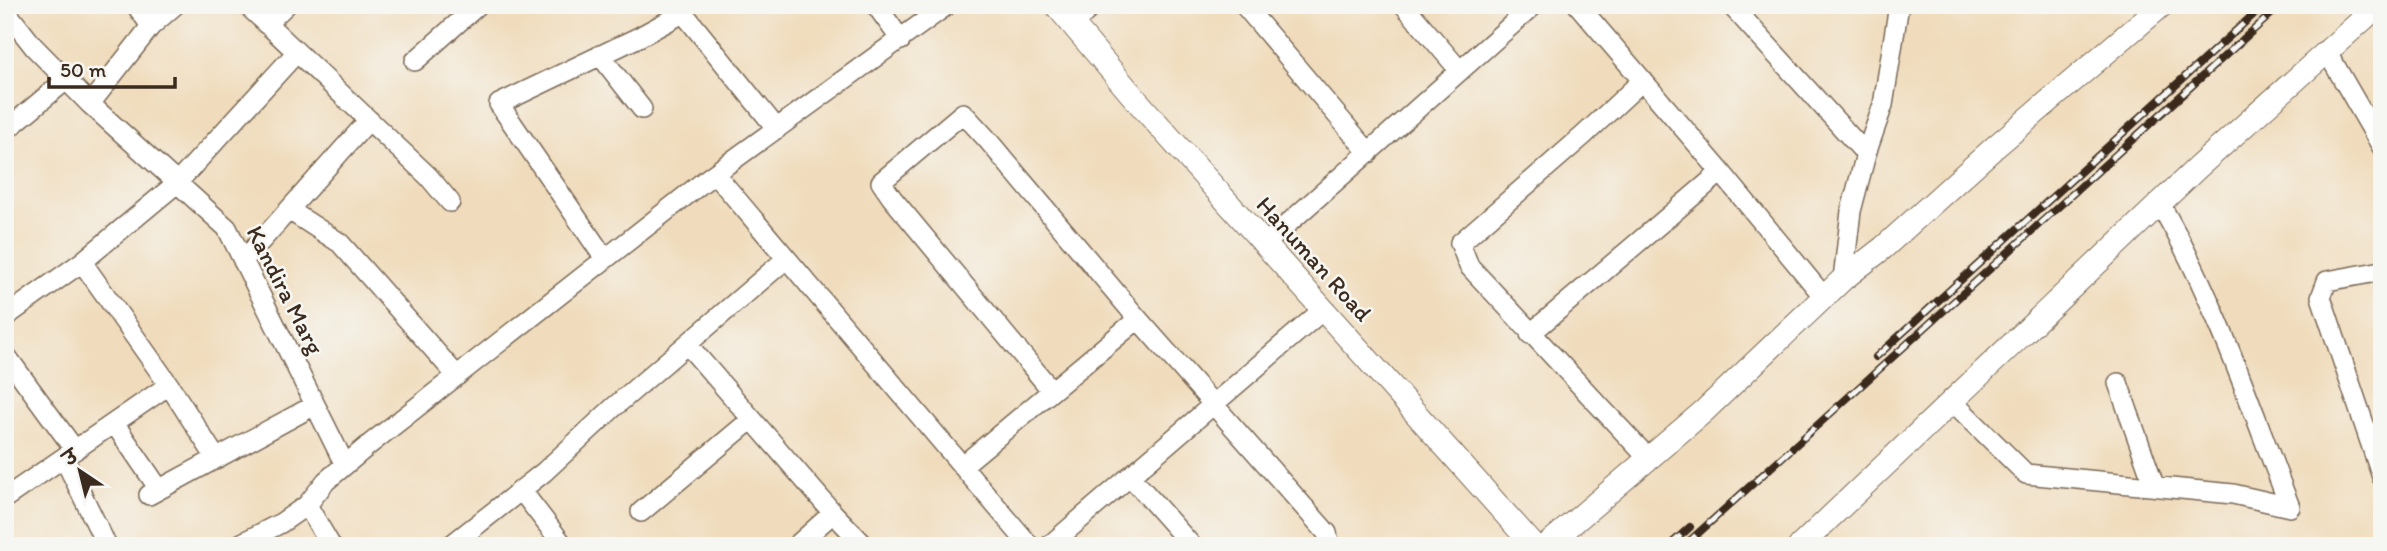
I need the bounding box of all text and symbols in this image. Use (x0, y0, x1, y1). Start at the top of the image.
scale bar (49, 46, 175, 90)
text: 50 m (60, 57, 107, 82)
street label: Hanuman Road (1251, 190, 1378, 327)
street label: Kandira Marg (241, 220, 331, 360)
north arrow (46, 435, 116, 505)
text: उ (57, 443, 84, 472)

